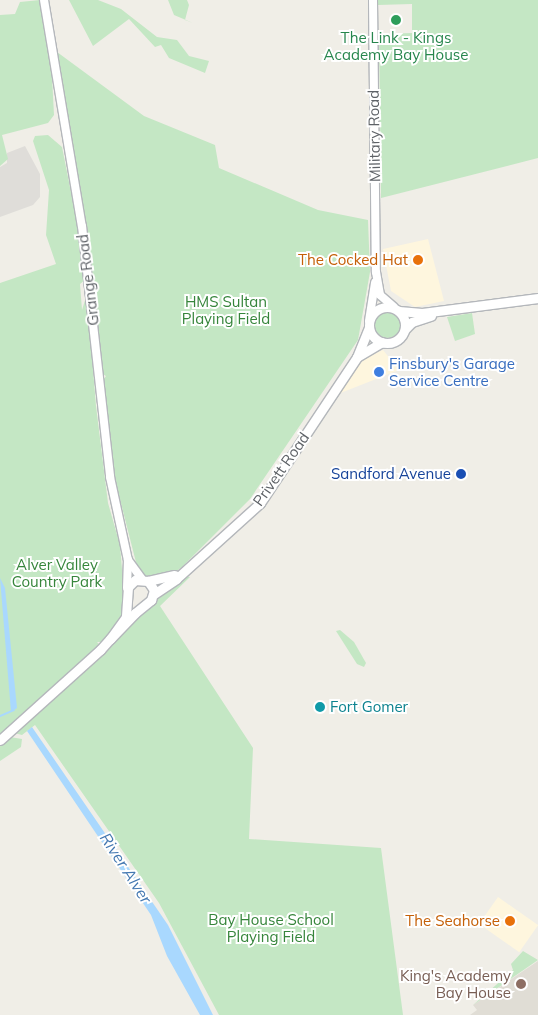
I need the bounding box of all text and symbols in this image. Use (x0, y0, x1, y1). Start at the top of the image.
marker: The Link - Kings Academy Bay House (390, 14, 402, 26)
place label: The Link - Kings Academy Bay House (324, 28, 468, 63)
street label: Military Road (364, 90, 384, 182)
street label: Grange Road (73, 233, 103, 327)
place label: The Cocked Hat (298, 251, 408, 269)
marker: The Cocked Hat (412, 254, 424, 266)
park label: HMS Sultan Playing Field (182, 292, 270, 327)
place label: Finsbury's Garage Service Centre (389, 354, 515, 389)
marker: Finsbury's Garage Service Centre (373, 366, 385, 378)
street label: Privett Road (249, 429, 313, 509)
place label: Sandford Avenue (331, 465, 451, 483)
marker: Sandford Avenue (455, 468, 467, 480)
park label: Alver Valley Country Park (12, 555, 102, 590)
place label: Fort Gomer (330, 698, 408, 716)
marker: Fort Gomer (314, 701, 326, 713)
water label: River Alver (96, 829, 156, 907)
park label: Bay House School Playing Field (208, 910, 334, 945)
place label: The Seahorse (405, 912, 500, 930)
marker: The Seahorse (504, 915, 516, 927)
place label: King's Academy Bay House (400, 966, 511, 1001)
marker: King's Academy Bay House (515, 978, 527, 990)

